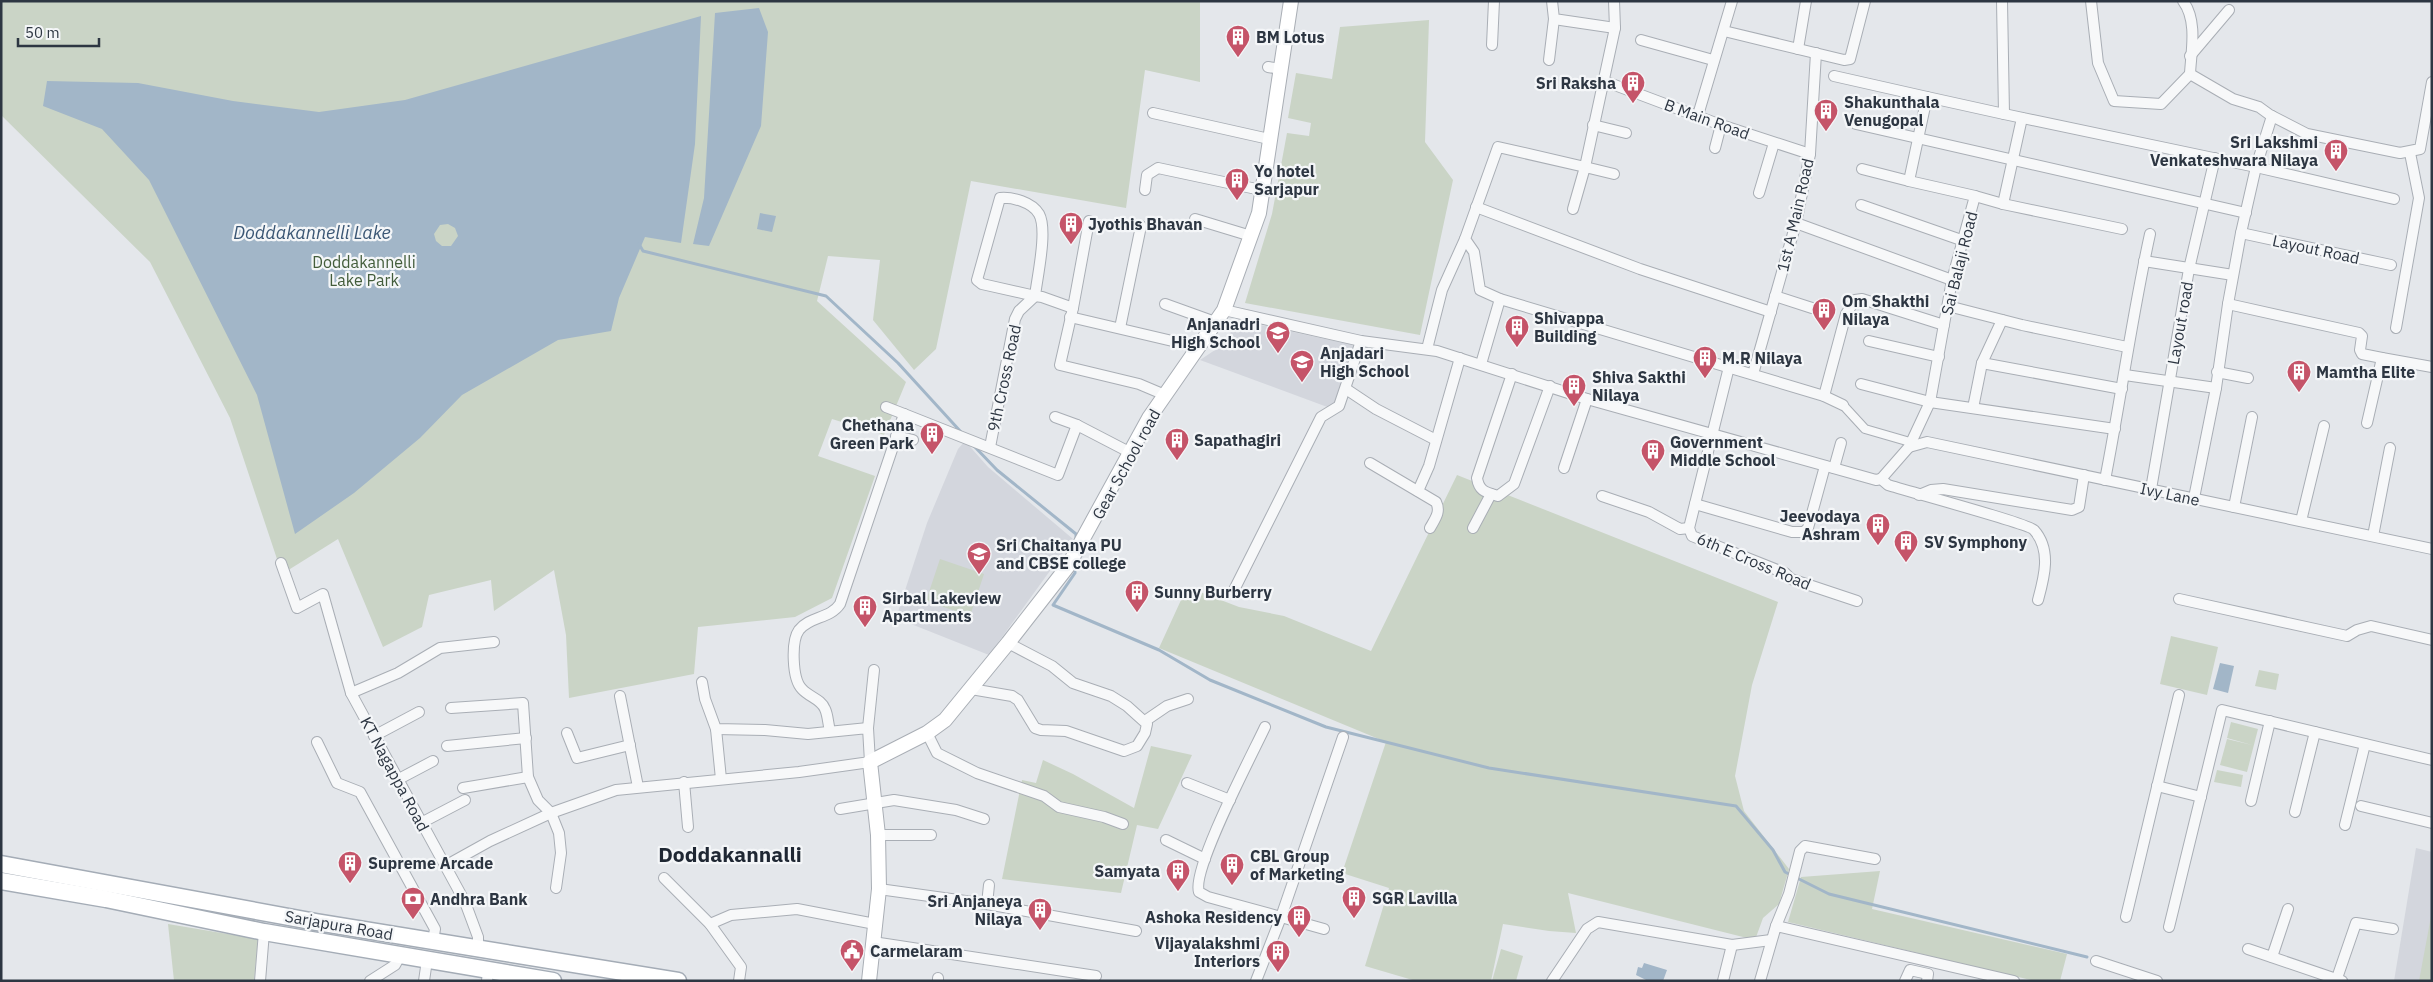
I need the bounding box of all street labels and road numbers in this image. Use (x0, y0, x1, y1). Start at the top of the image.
street label: B Main Road (1662, 94, 1752, 144)
street label: 1st A Main Road (1772, 156, 1818, 274)
street label: Sai Balaji Road (1936, 209, 1982, 317)
street label: Layout Road (2271, 230, 2361, 268)
street label: Layout road (2163, 280, 2197, 366)
street label: 9th Cross Road (983, 323, 1025, 433)
street label: Gear School road (1087, 405, 1165, 523)
street label: Ivy Lane (2138, 478, 2202, 510)
street label: 6th E Cross Road (1694, 528, 1814, 594)
street label: KT Nagappa Road (356, 713, 434, 835)
street label: Sarjapura Road (283, 906, 395, 944)

